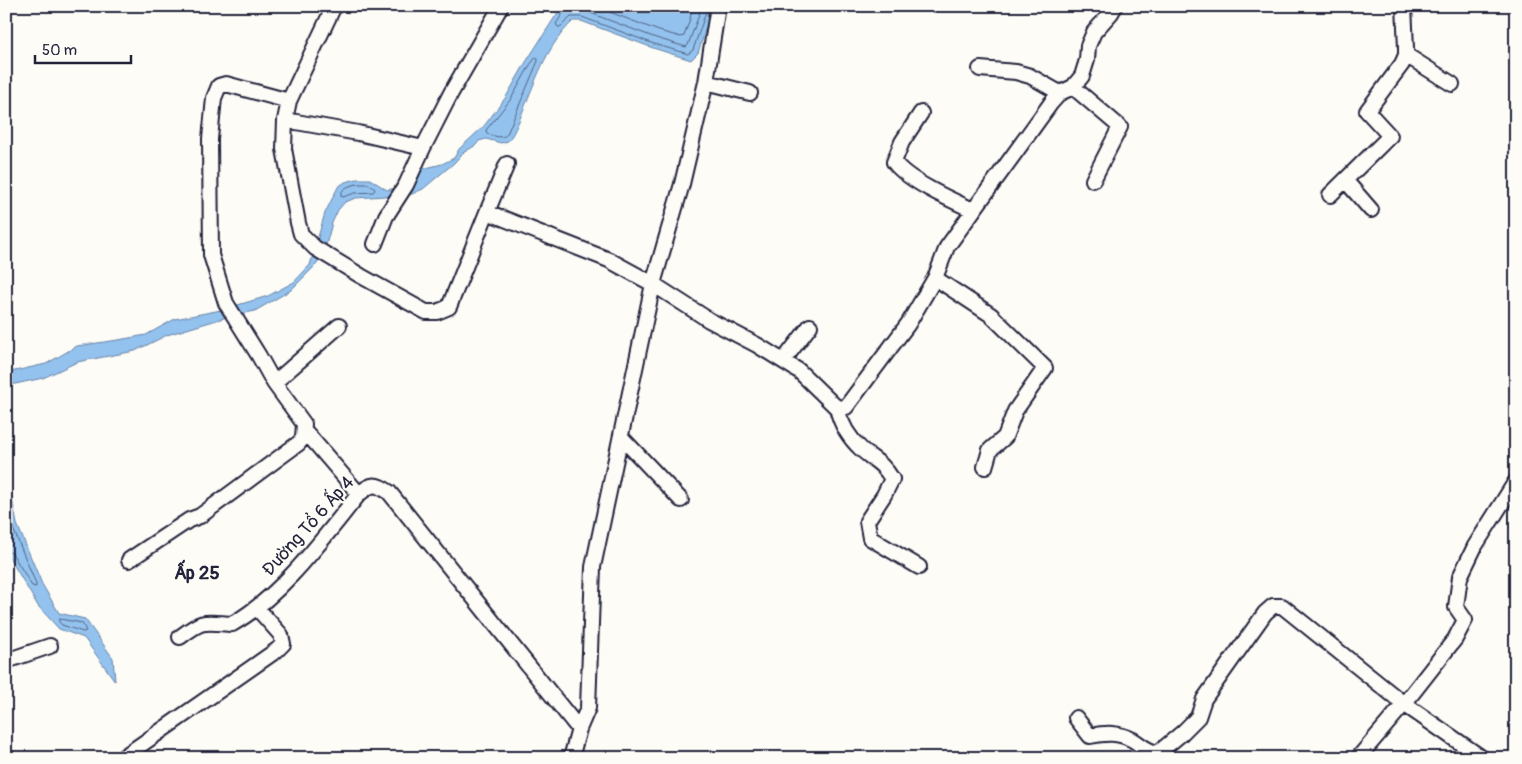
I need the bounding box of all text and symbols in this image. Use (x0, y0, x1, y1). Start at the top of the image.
scale bar (35, 32, 131, 64)
text: 50 m (42, 41, 77, 60)
street label: Đường Tổ 6 Ấp 4 (256, 470, 360, 581)
district label: Ấp 25 (174, 559, 220, 585)

